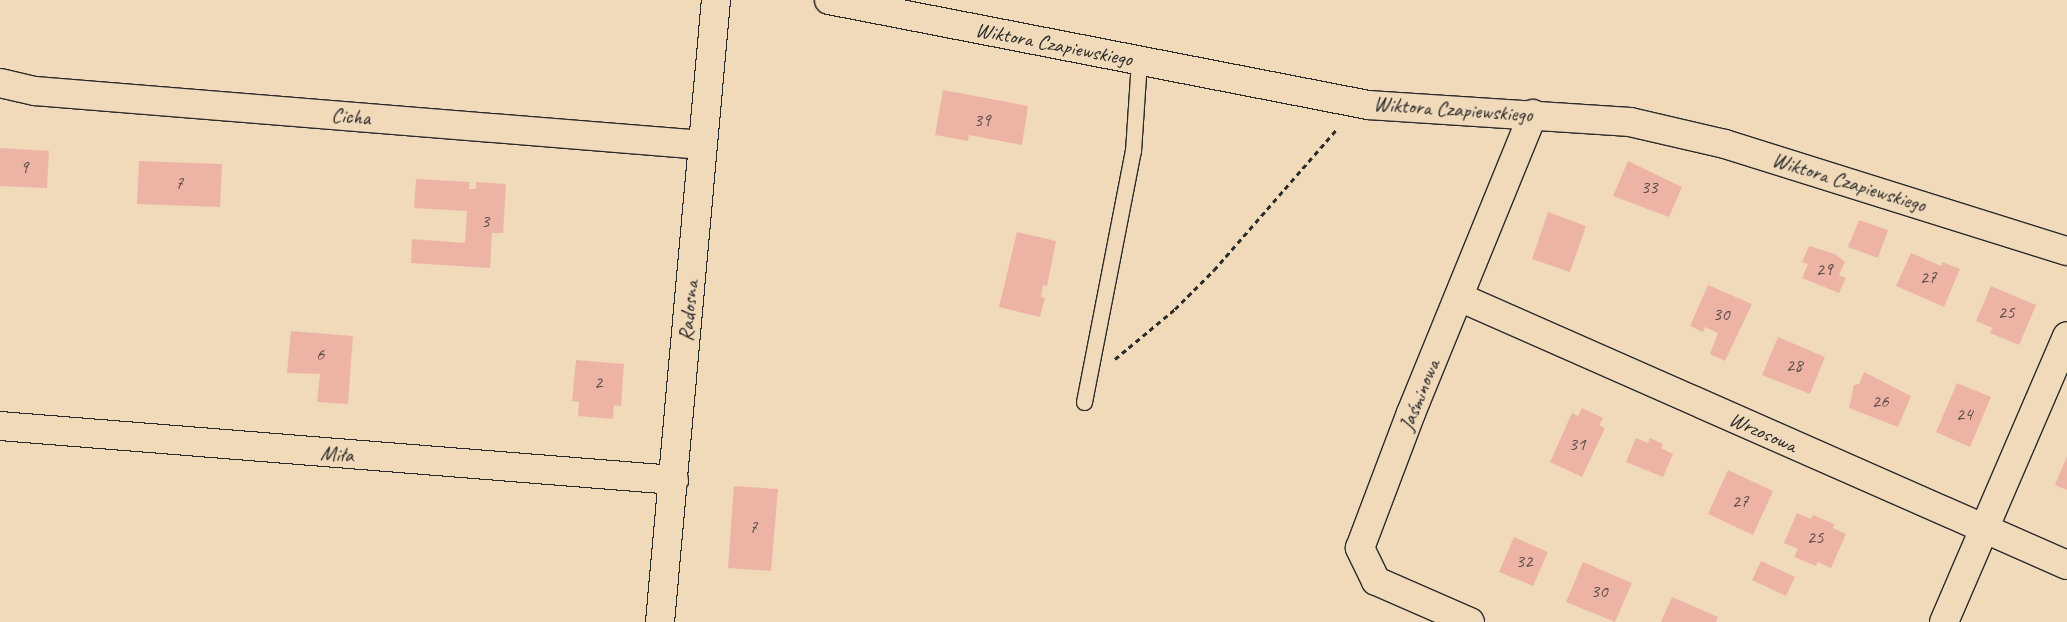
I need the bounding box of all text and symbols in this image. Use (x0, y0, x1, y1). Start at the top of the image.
street label: Wiktora Czapiewskiego (974, 16, 1134, 72)
street label: Wiktora Czapiewskiego (1373, 91, 1533, 127)
street label: Cicha (330, 102, 372, 130)
house number: 39 (973, 110, 991, 132)
street label: Wiktora Czapiewskiego (1769, 147, 1929, 217)
house number: 9 (20, 157, 28, 179)
house number: 7 (175, 173, 183, 195)
house number: 33 (1640, 177, 1658, 199)
house number: 3 (481, 211, 489, 233)
house number: 29 (1815, 259, 1833, 281)
house number: 27 (1919, 267, 1937, 289)
street label: Radosna (673, 279, 703, 343)
house number: 25 (1997, 302, 2015, 324)
house number: 30 (1712, 304, 1730, 326)
house number: 6 (316, 344, 324, 366)
house number: 28 (1785, 355, 1803, 377)
street label: Jaśminowa (1393, 356, 1445, 434)
house number: 2 (594, 372, 602, 394)
house number: 26 (1871, 391, 1889, 413)
house number: 24 (1955, 404, 1973, 426)
street label: Wrzosowa (1726, 406, 1800, 458)
house number: 31 (1568, 434, 1586, 456)
street label: Miła (320, 440, 354, 468)
house number: 27 (1731, 491, 1749, 513)
house number: 7 (749, 517, 757, 539)
house number: 25 (1806, 527, 1824, 549)
house number: 32 (1515, 551, 1533, 573)
house number: 30 (1590, 581, 1608, 603)

